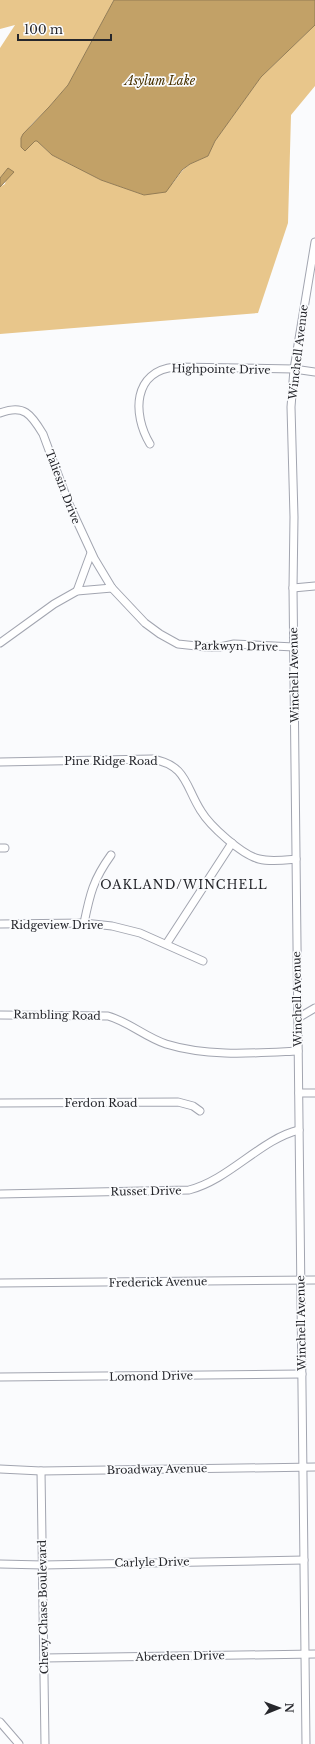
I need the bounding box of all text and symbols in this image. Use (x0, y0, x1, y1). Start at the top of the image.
scale bar (18, 16, 111, 42)
text: 100 m (24, 22, 63, 37)
water label: Asylum Lake (123, 73, 196, 88)
street label: Winchell Avenue (285, 304, 311, 401)
street label: Highpointe Drive (171, 361, 271, 377)
street label: Taliesin Drive (42, 448, 84, 526)
street label: Winchell Avenue (286, 627, 302, 724)
street label: Parkwyn Drive (194, 638, 278, 654)
street label: Pine Ridge Road (64, 754, 158, 768)
district label: OAKLAND/WINCHELL (100, 877, 268, 892)
street label: Ridgeview Drive (11, 918, 103, 932)
street label: Winchell Avenue (289, 951, 305, 1048)
street label: Rambling Road (13, 1007, 101, 1023)
street label: Ferdon Road (65, 1096, 138, 1110)
street label: Russet Drive (110, 1183, 182, 1199)
street label: Frederick Avenue (109, 1274, 207, 1290)
street label: Winchell Avenue (293, 1275, 309, 1372)
street label: Lomond Drive (109, 1368, 193, 1384)
street label: Broadway Avenue (107, 1461, 207, 1477)
street label: Chevy Chase Boulevard (35, 1539, 51, 1674)
street label: Carlyle Drive (114, 1554, 190, 1570)
street label: Aberdeen Drive (134, 1648, 225, 1664)
north arrow (259, 1688, 299, 1728)
text: N (282, 1703, 296, 1714)

